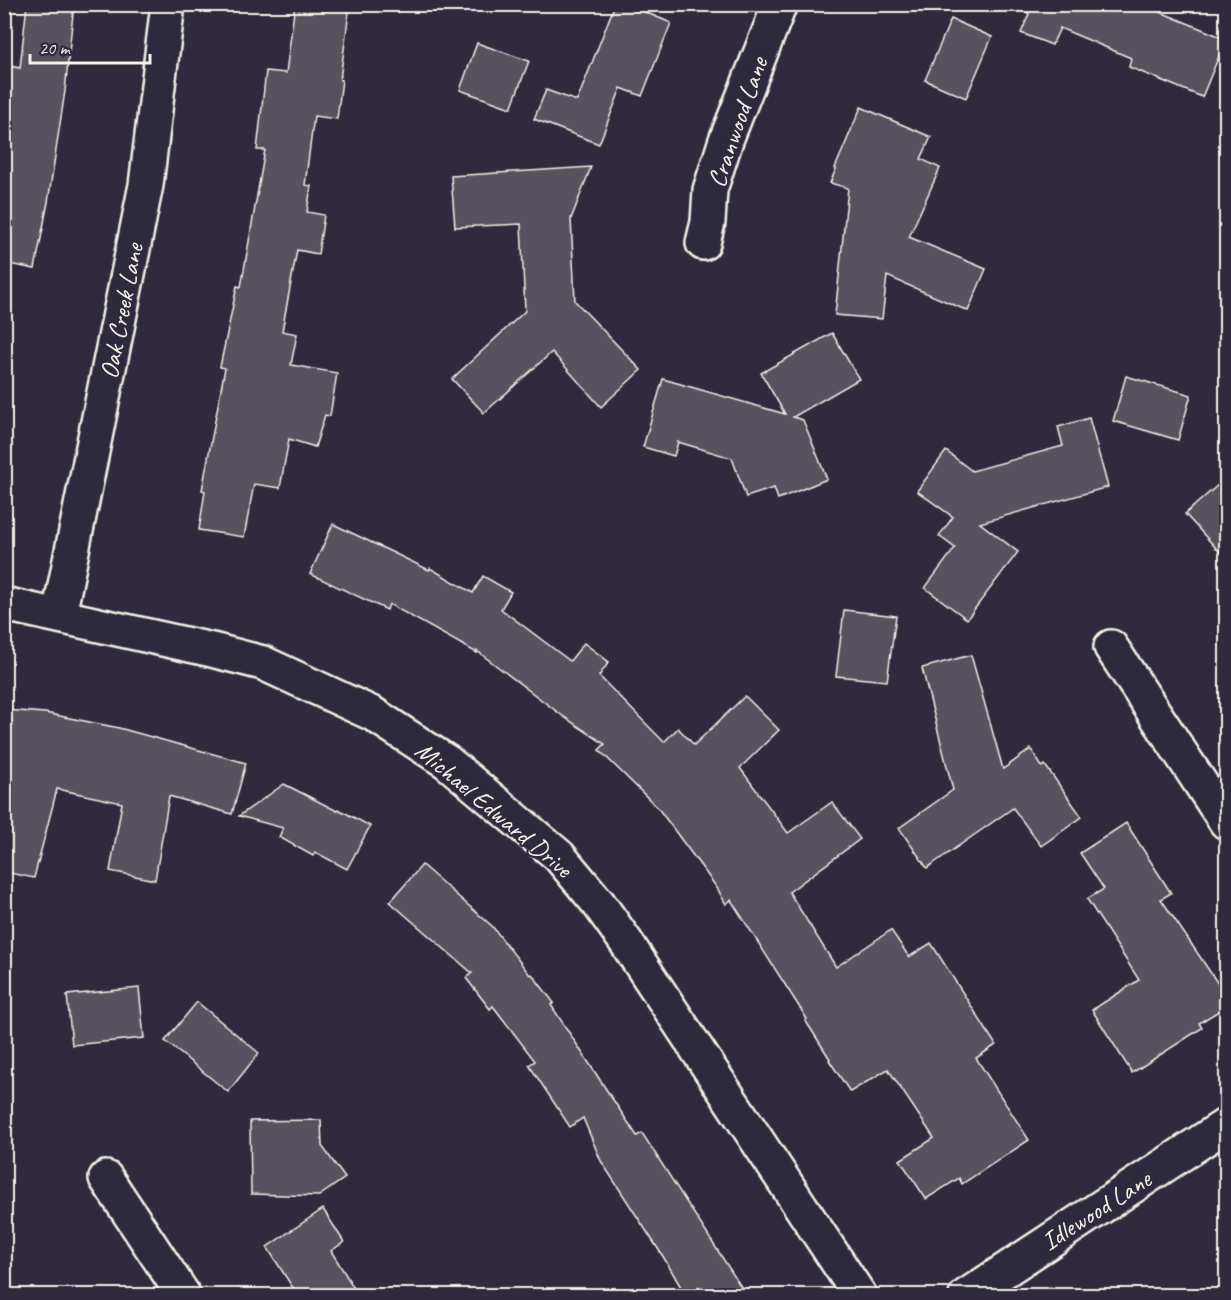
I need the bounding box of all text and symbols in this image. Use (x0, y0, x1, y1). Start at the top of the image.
scale bar (30, 27, 150, 65)
text: 20 m (39, 37, 72, 59)
street label: Cranwood Lane (700, 51, 776, 192)
street label: Oak Creek Lane (92, 239, 151, 381)
street label: Michael Edward Drive (408, 734, 580, 886)
street label: Idlewood Lane (1035, 1162, 1159, 1258)

